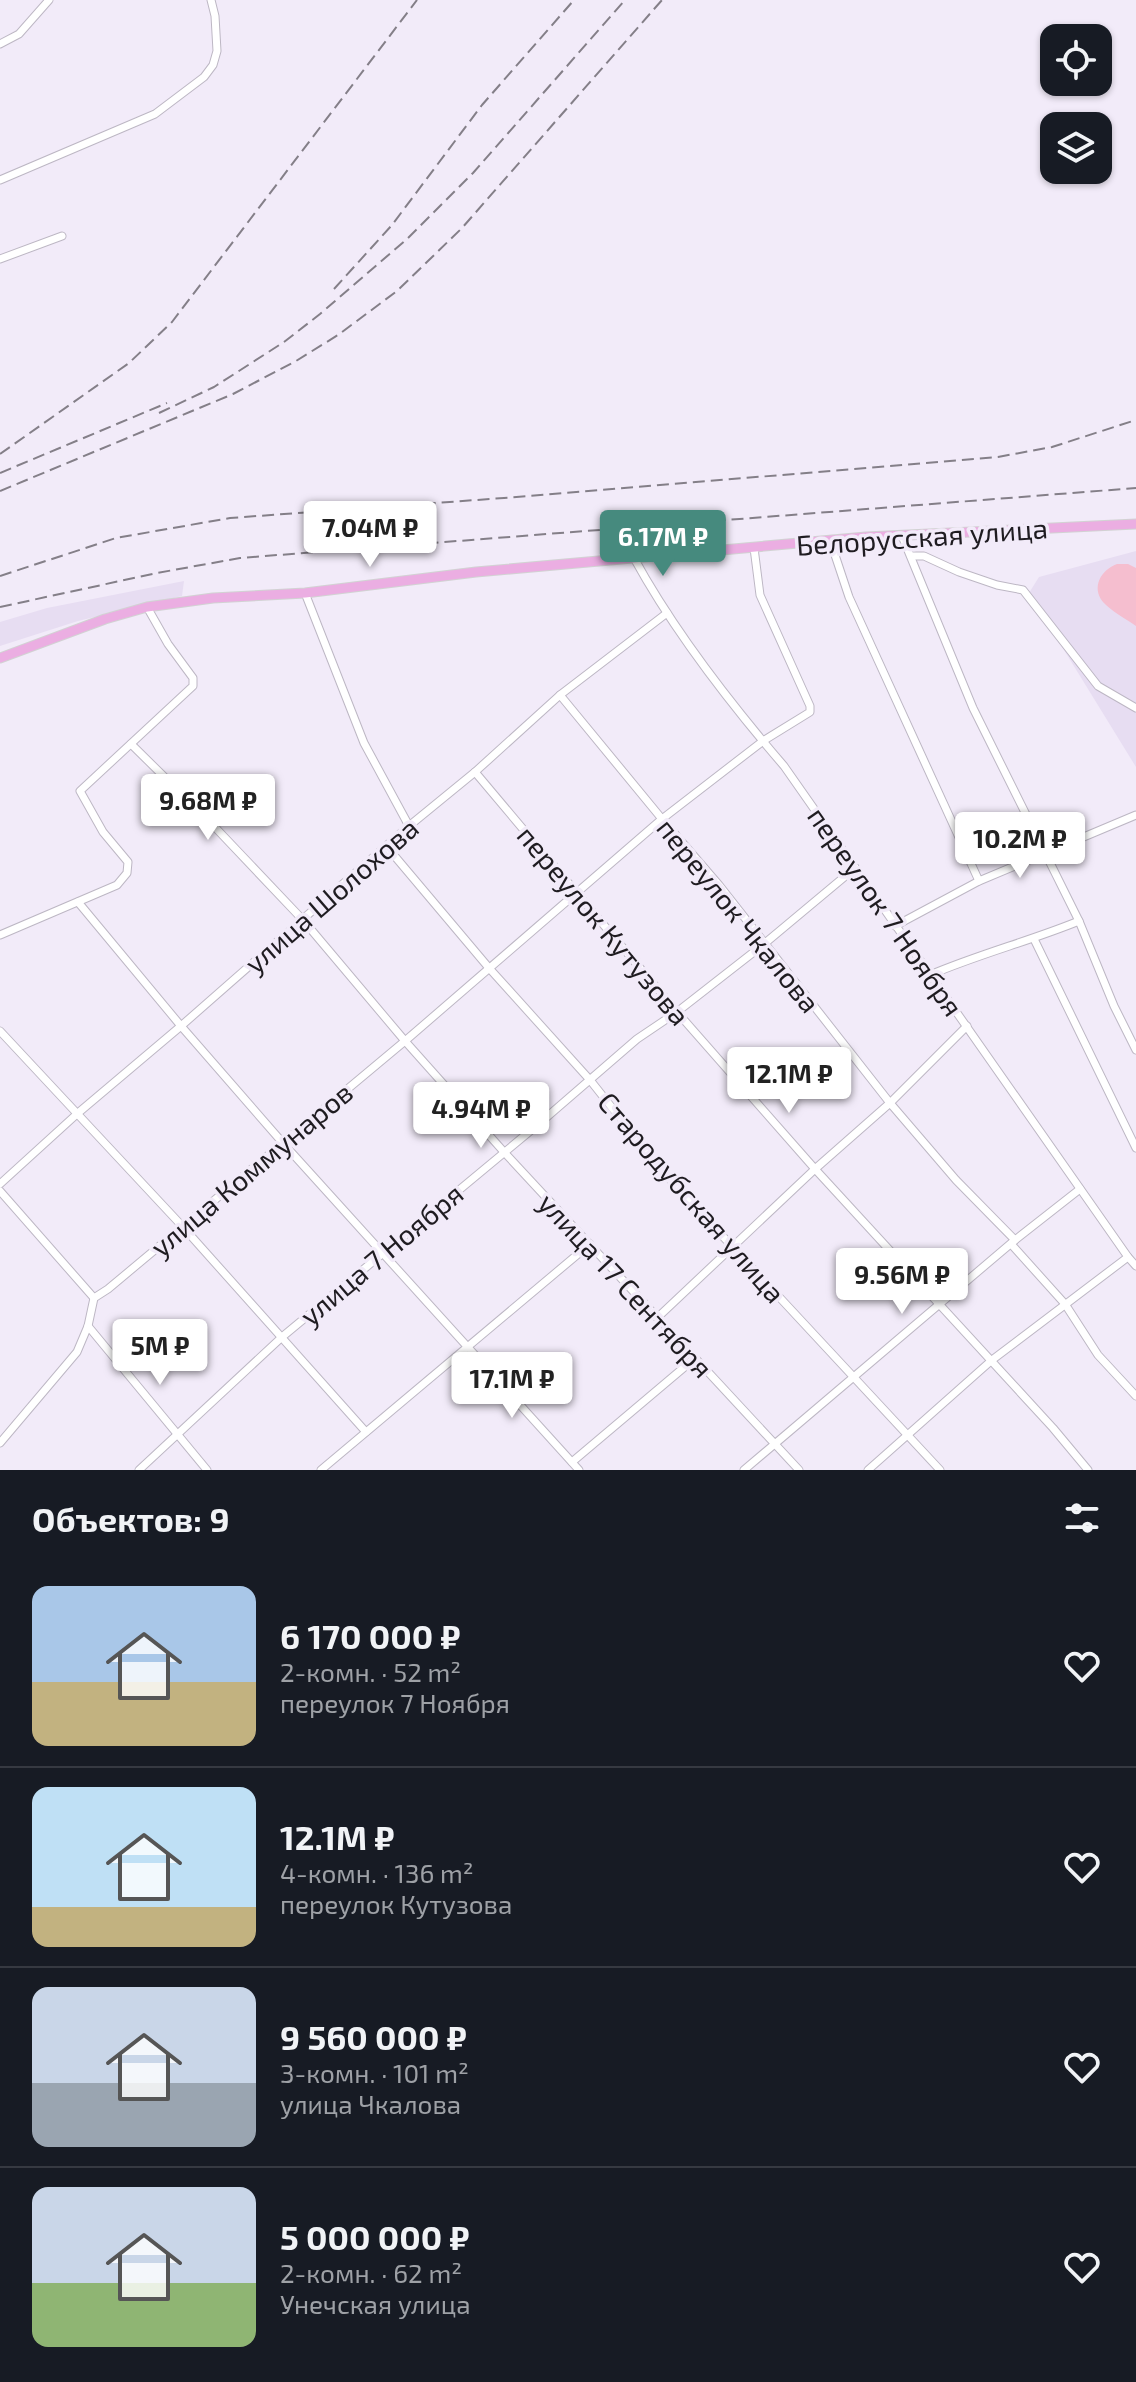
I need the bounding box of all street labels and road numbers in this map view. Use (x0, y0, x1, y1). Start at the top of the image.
street label: Белорусская улица (795, 510, 1049, 562)
street label: переулок 7 Ноября (801, 800, 971, 1022)
street label: улица Шолохова (237, 810, 425, 980)
street label: переулок Чкалова (650, 811, 828, 1019)
street label: переулок Кутузова (511, 818, 697, 1032)
street label: улица Коммунаров (143, 1075, 359, 1263)
street label: Стародубская улица (591, 1085, 793, 1309)
street label: улица 7 Ноября (292, 1176, 470, 1332)
street label: улица 17 Сентября (532, 1186, 720, 1384)

